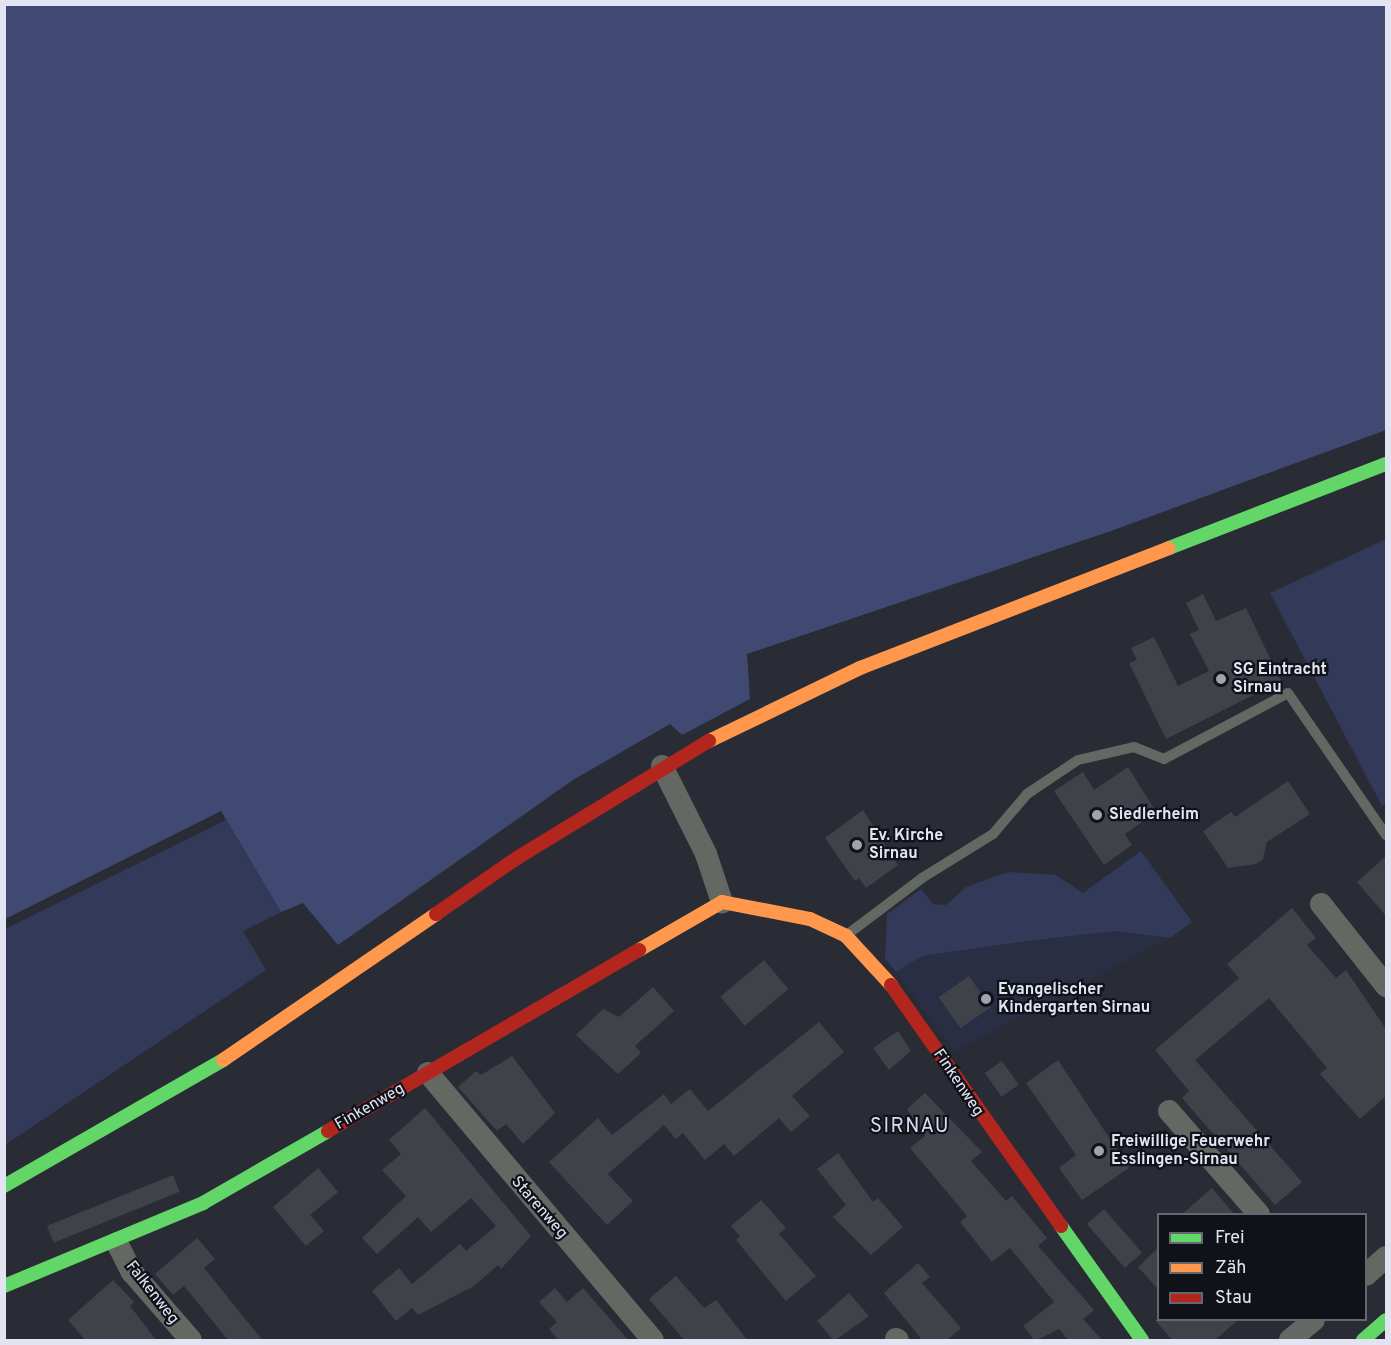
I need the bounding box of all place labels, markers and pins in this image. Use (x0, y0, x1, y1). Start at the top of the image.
place label: SG Eintracht Sirnau (1233, 660, 1327, 698)
marker: SG Eintracht Sirnau (1214, 672, 1228, 686)
place label: Siedlerheim (1109, 805, 1199, 825)
marker: Siedlerheim (1090, 808, 1104, 822)
place label: Ev. Kirche Sirnau (869, 826, 943, 864)
marker: Ev. Kirche Sirnau (850, 838, 864, 852)
place label: Evangelischer Kindergarten Sirnau (998, 980, 1150, 1018)
marker: Evangelischer Kindergarten Sirnau (979, 992, 993, 1006)
place label: Freiwillige Feuerwehr Esslingen-Sirnau (1111, 1132, 1270, 1170)
marker: Freiwillige Feuerwehr Esslingen-Sirnau (1092, 1144, 1106, 1158)

